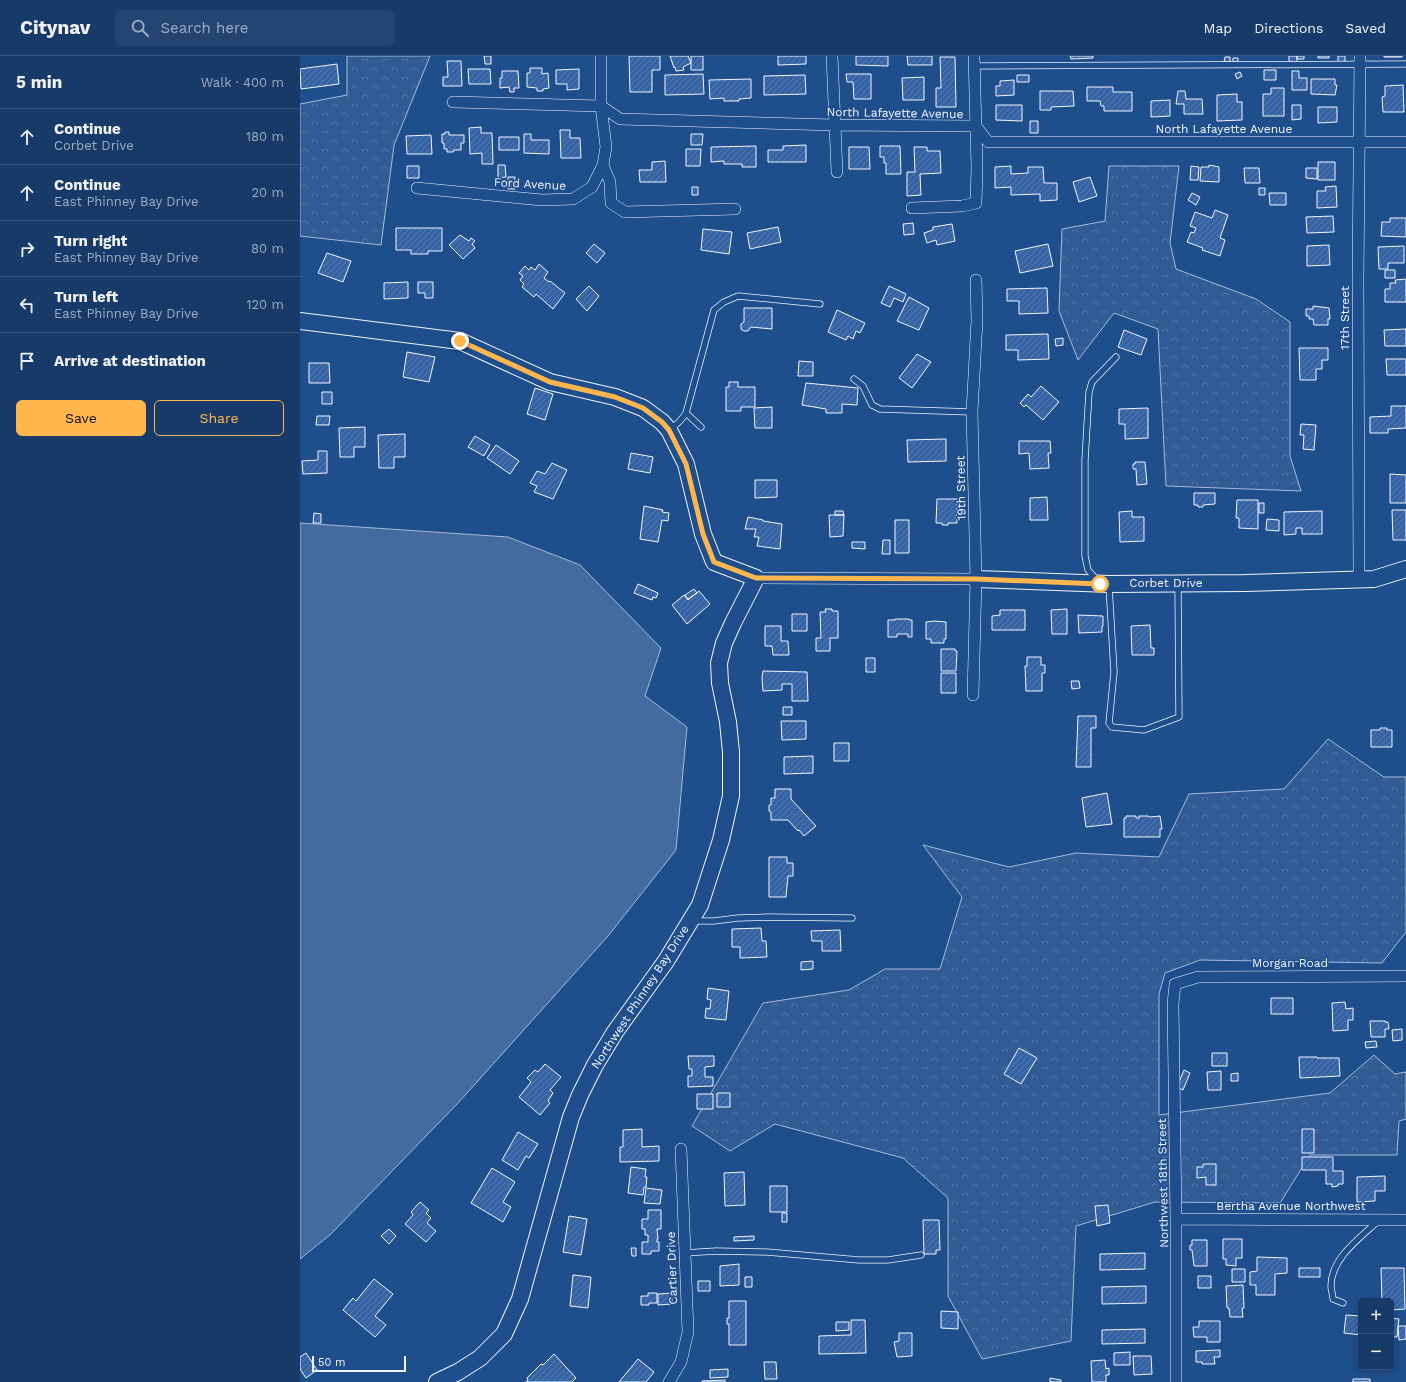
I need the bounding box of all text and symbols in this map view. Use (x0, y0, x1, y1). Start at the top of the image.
search box (115, 10, 395, 46)
text: Citynav (20, 16, 91, 39)
icon: search (129, 17, 151, 39)
text: Search here (161, 19, 248, 37)
text: Map (1204, 20, 1232, 36)
text: Directions (1254, 20, 1323, 36)
text: Saved (1345, 20, 1386, 36)
text: 5 min (16, 72, 62, 92)
text: Walk · 400 m (201, 75, 284, 90)
street label: North Lafayette Avenue (826, 105, 964, 121)
text: Continue (54, 120, 121, 138)
street label: North Lafayette Avenue (1156, 122, 1293, 136)
icon: ahead (16, 126, 38, 148)
text: 180 m (246, 129, 284, 144)
text: Corbet Drive (54, 138, 134, 153)
street label: Ford Avenue (494, 175, 566, 193)
text: Continue (54, 176, 121, 194)
icon: ahead (16, 182, 38, 204)
text: 20 m (252, 185, 284, 200)
text: East Phinney Bay Drive (54, 194, 199, 209)
text: Turn right (54, 232, 127, 250)
icon: right (16, 238, 38, 260)
text: 80 m (251, 241, 284, 256)
text: East Phinney Bay Drive (54, 250, 199, 265)
street label: 17th Street (1338, 286, 1352, 350)
text: Turn left (54, 288, 118, 306)
icon: left (16, 294, 38, 316)
text: 120 m (246, 297, 284, 312)
text: East Phinney Bay Drive (54, 306, 199, 321)
route end (451, 332, 469, 350)
icon: arrive (16, 350, 38, 372)
text: Arrive at destination (54, 352, 206, 370)
button: Save (16, 400, 146, 436)
button: Share (154, 400, 284, 436)
street label: 19th Street (953, 455, 969, 521)
route start (1091, 575, 1109, 593)
street label: Corbet Drive (1129, 576, 1203, 590)
street label: Northwest Phinney Bay Drive (588, 922, 692, 1071)
street label: Morgan Road (1252, 956, 1328, 970)
street label: Northwest 18th Street (1155, 1118, 1171, 1248)
street label: Bertha Avenue Northwest (1216, 1199, 1366, 1213)
street label: Cartier Drive (664, 1231, 680, 1305)
map controls (1358, 1298, 1394, 1370)
button: + (1358, 1298, 1394, 1334)
button: − (1358, 1334, 1394, 1370)
scale bar (312, 1354, 406, 1373)
text: 50 m (318, 1356, 345, 1369)

